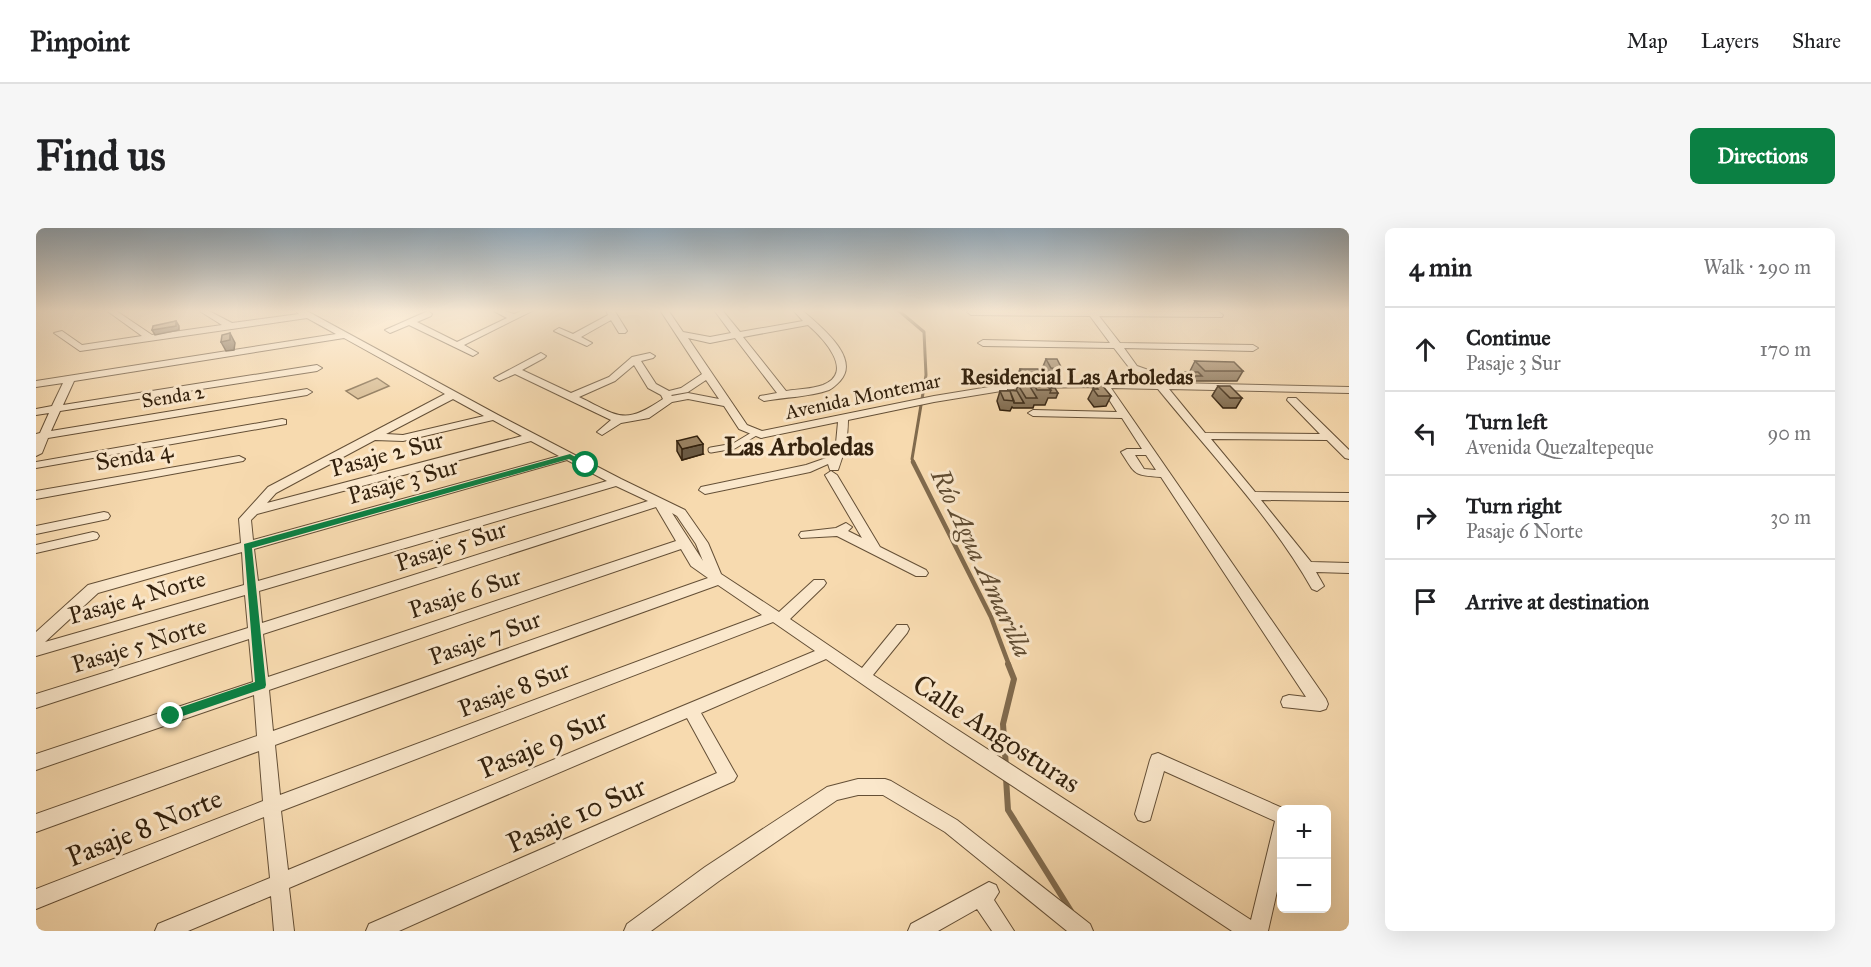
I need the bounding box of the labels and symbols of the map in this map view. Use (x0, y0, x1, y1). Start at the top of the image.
district label: Residencial Las Arboledas (961, 363, 1193, 390)
street label: Avenida Montemar (782, 368, 944, 424)
street label: Senda 2 (140, 379, 206, 413)
street label: Pasaje 2 Sur (327, 425, 447, 483)
district label: Las Arboledas (724, 430, 874, 462)
street label: Senda 4 (93, 434, 175, 478)
street label: Pasaje 3 Sur (344, 451, 462, 511)
route start (572, 451, 598, 477)
water label: Río Agua Amarilla (924, 463, 1040, 662)
street label: Pasaje 5 Sur (392, 514, 510, 578)
street label: Pasaje 6 Sur (405, 561, 525, 625)
street label: Pasaje 4 Norte (65, 563, 209, 631)
street label: Pasaje 7 Sur (425, 604, 545, 672)
street label: Pasaje 5 Norte (68, 610, 210, 680)
street label: Pasaje 8 Sur (454, 654, 574, 724)
street label: Calle Angosturas (906, 666, 1087, 801)
street label: Pasaje 9 Sur (474, 700, 613, 786)
route end (157, 702, 183, 728)
street label: Pasaje 10 Sur (501, 768, 652, 861)
street label: Pasaje 8 Norte (61, 780, 227, 874)

